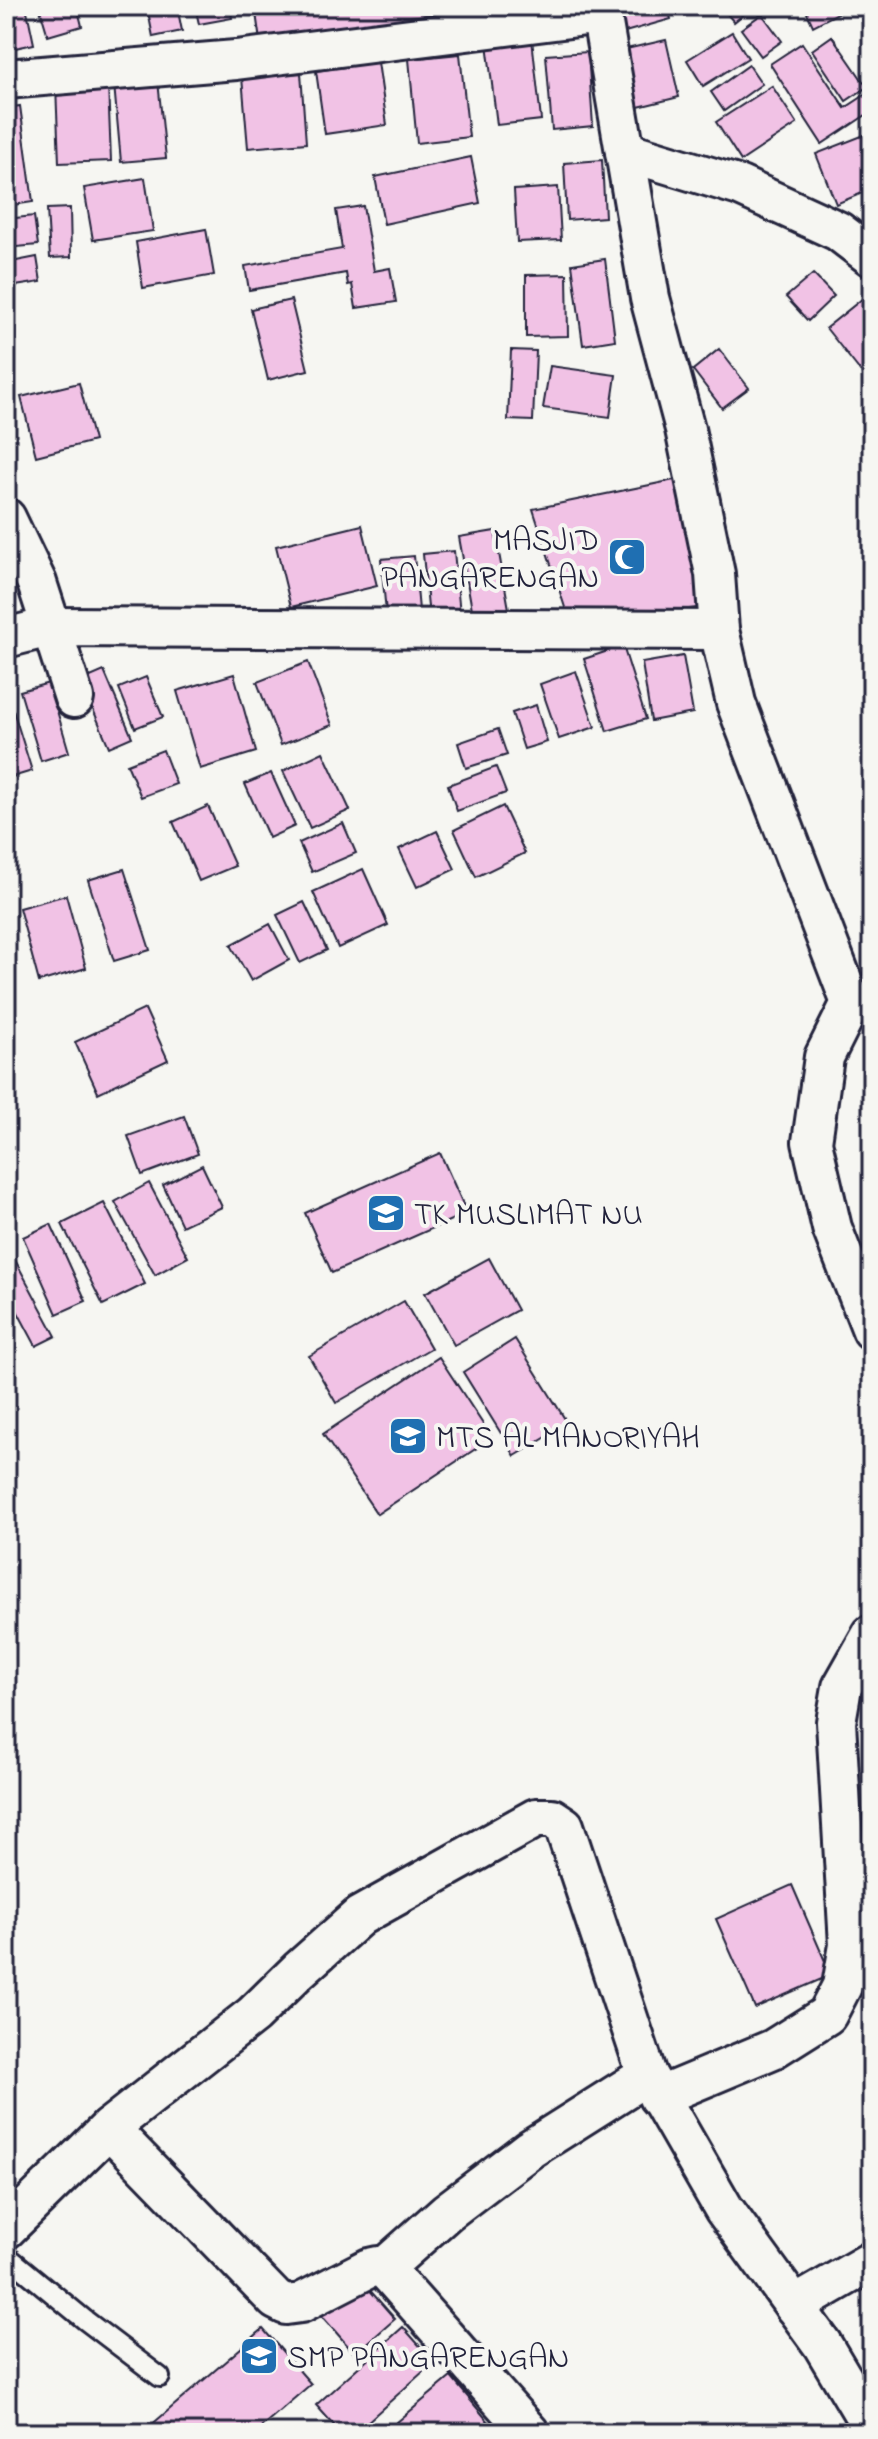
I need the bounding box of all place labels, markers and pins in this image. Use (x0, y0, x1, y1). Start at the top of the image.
place label: MASJID PANGARENGAN (381, 519, 599, 603)
mosque icon: MASJID PANGARENGAN (606, 536, 648, 578)
school or university icon: TK MUSLIMAT NU (365, 1192, 407, 1234)
place label: TK MUSLIMAT NU (414, 1193, 643, 1240)
school or university icon: MTS AL MANORIYAH (387, 1415, 429, 1457)
place label: MTS AL MANORIYAH (436, 1416, 700, 1463)
school or university icon: SMP PANGARENGAN (238, 2335, 280, 2377)
place label: SMP PANGARENGAN (287, 2336, 569, 2383)

